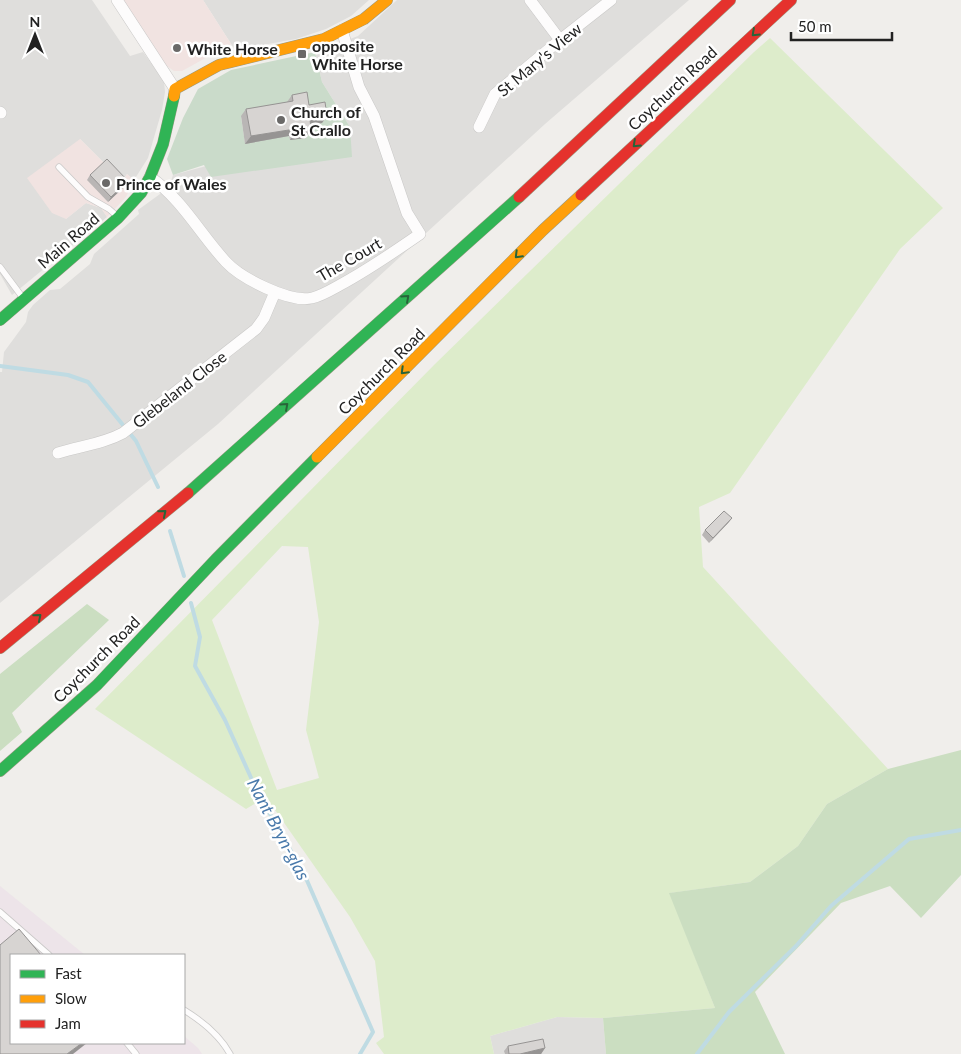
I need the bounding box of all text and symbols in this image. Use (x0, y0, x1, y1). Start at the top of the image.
north arrow (10, 10, 60, 60)
scale bar (791, 10, 892, 42)
text: N (30, 13, 40, 30)
text: 50 m (798, 17, 832, 35)
street label: St Mary's View (493, 18, 585, 100)
one-way arrow (752, 27, 761, 36)
place label: opposite White Horse (312, 36, 403, 73)
place label: White Horse (187, 39, 278, 58)
marker: White Horse (171, 42, 183, 54)
street label: Coychurch Road (624, 42, 720, 134)
marker: opposite White Horse (296, 48, 308, 60)
place label: Church of St Crallo (291, 102, 361, 139)
marker: Church of St Crallo (275, 114, 287, 126)
one-way arrow (633, 138, 642, 147)
place label: Prince of Wales (116, 174, 227, 193)
marker: Prince of Wales (100, 177, 112, 189)
street label: Main Road (33, 208, 103, 272)
street label: The Court (314, 233, 385, 285)
one-way arrow (515, 249, 524, 258)
one-way arrow (401, 295, 410, 304)
street label: Coychurch Road (334, 324, 428, 418)
street label: Glebeland Close (128, 346, 230, 432)
one-way arrow (401, 365, 410, 374)
one-way arrow (280, 403, 289, 412)
one-way arrow (157, 511, 166, 519)
street label: Coychurch Road (49, 612, 143, 706)
one-way arrow (32, 614, 41, 623)
water label: Nant Bryn-glas (243, 774, 315, 884)
legend (10, 954, 185, 1044)
text: Fast (55, 964, 82, 982)
text: Slow (55, 989, 87, 1007)
text: Jam (55, 1014, 81, 1032)

